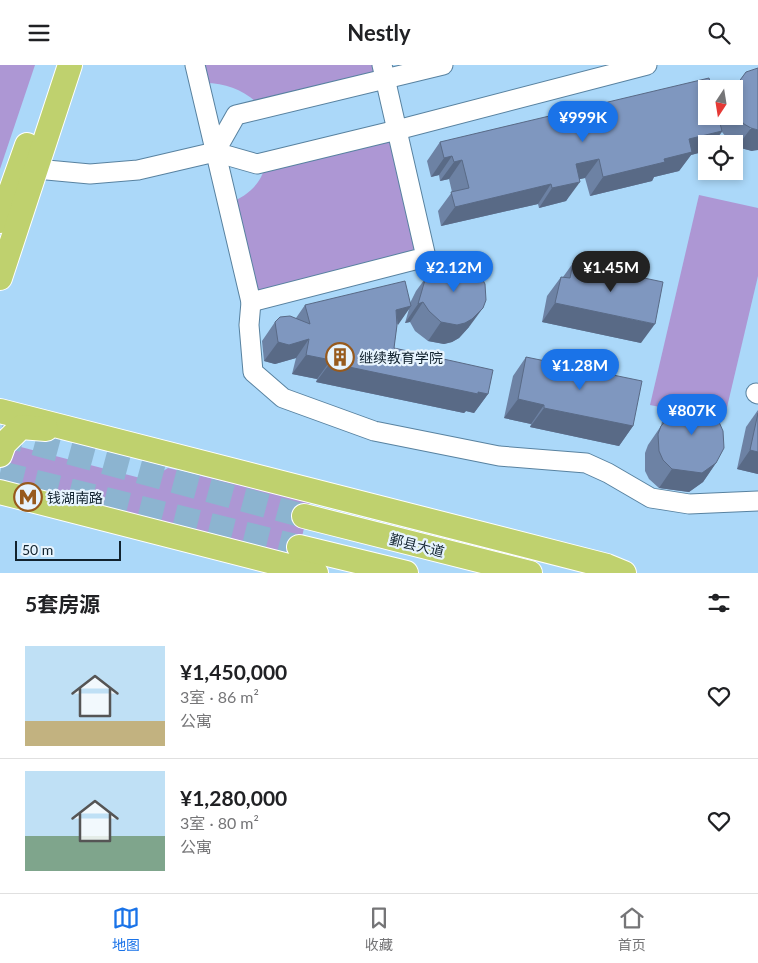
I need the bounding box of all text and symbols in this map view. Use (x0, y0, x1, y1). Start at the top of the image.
icon: menu (25, 19, 53, 47)
text: Nestly (347, 19, 411, 46)
icon: search (705, 19, 733, 47)
north arrow (698, 80, 742, 125)
map controls (698, 80, 743, 180)
pin: ¥999K (548, 101, 618, 143)
text: ¥999K (559, 107, 607, 126)
button: locate (698, 135, 743, 180)
pin: ¥2.12M (413, 251, 495, 293)
pin: ¥1.45M (570, 251, 652, 293)
text: ¥2.12M (426, 257, 482, 276)
text: ¥1.45M (583, 257, 639, 276)
building icon: 继续教育学院 (325, 342, 355, 372)
place label: 继续教育学院 (359, 349, 443, 366)
pin: ¥1.28M (539, 349, 621, 391)
text: ¥1.28M (552, 355, 608, 374)
pin: ¥807K (657, 393, 727, 436)
text: ¥807K (668, 400, 716, 419)
metro station icon: 钱湖南路 (13, 482, 43, 512)
place label: 钱湖南路 (47, 489, 103, 506)
street label: 鄞县大道 (388, 530, 446, 560)
scale bar (15, 538, 121, 561)
text: 50 m (22, 541, 53, 558)
icon: filters (705, 589, 733, 617)
text: 5套房源 (25, 591, 100, 616)
text: ¥1,450,000 (180, 659, 287, 684)
icon: home (65, 666, 125, 726)
icon: heart (705, 682, 733, 710)
text: 3室 · 86 m² (180, 687, 259, 706)
text: 公寓 (180, 711, 212, 730)
text: ¥1,280,000 (180, 785, 287, 810)
icon: home (65, 791, 125, 851)
icon: heart (705, 807, 733, 835)
text: 3室 · 80 m² (180, 813, 259, 832)
text: 公寓 (180, 837, 212, 856)
tab: 地图 (112, 904, 140, 954)
tab: 收藏 (365, 904, 393, 954)
tab: 首页 (618, 904, 646, 954)

